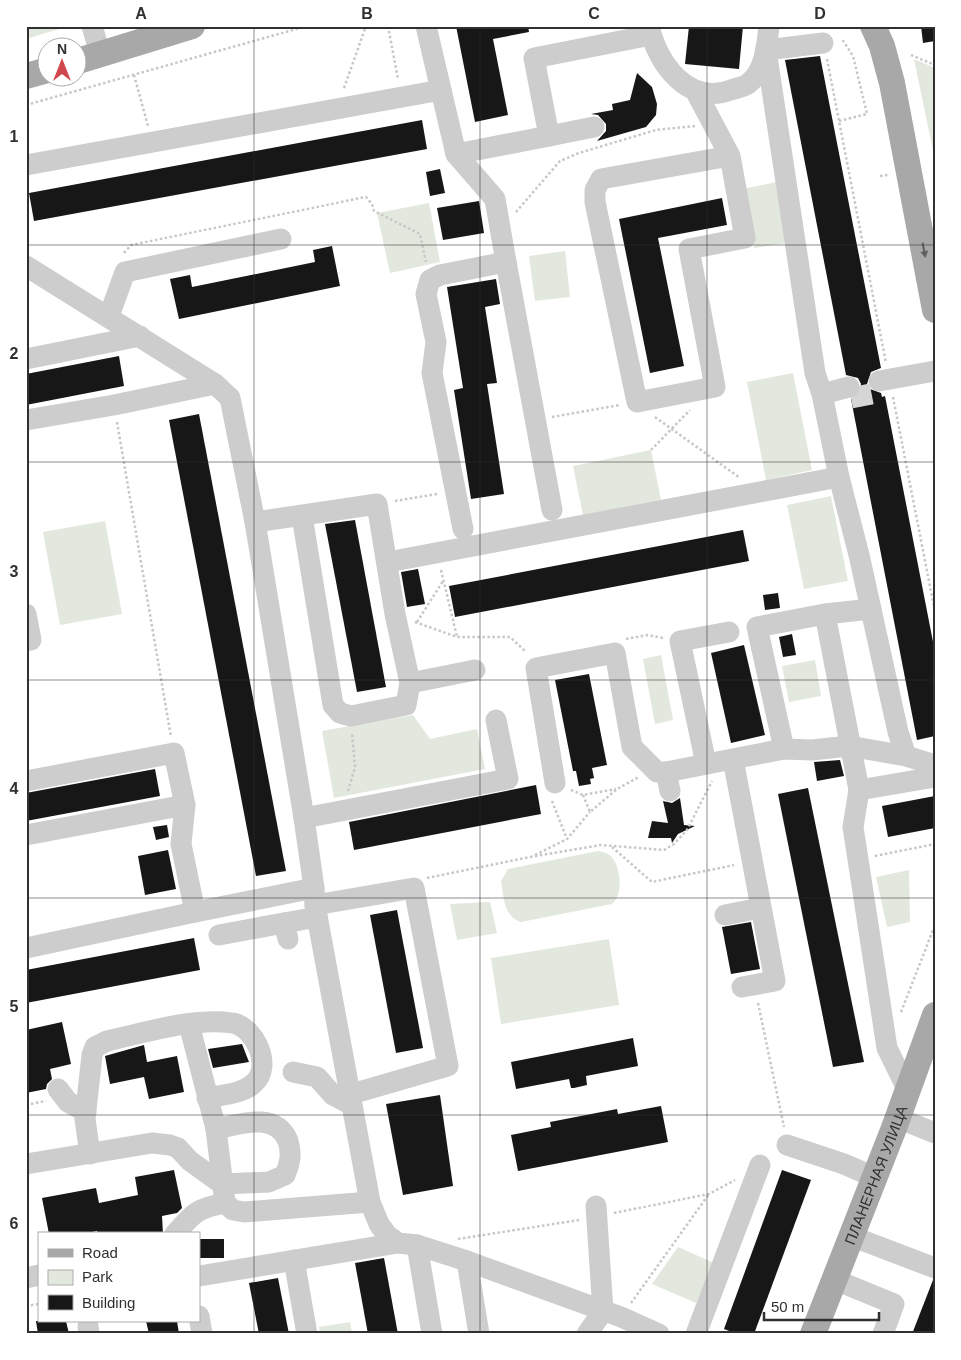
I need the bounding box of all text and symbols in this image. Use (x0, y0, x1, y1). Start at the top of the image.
text: A (135, 5, 147, 22)
text: B (361, 5, 373, 22)
text: C (588, 5, 600, 22)
text: D (814, 5, 826, 22)
north arrow (38, 38, 88, 88)
text: N (57, 41, 67, 57)
text: 1 (10, 128, 19, 145)
one-way arrow (920, 242, 928, 258)
text: 2 (10, 345, 19, 362)
text: 3 (10, 563, 19, 580)
text: 4 (10, 780, 19, 797)
text: 5 (10, 998, 19, 1015)
street label: ПЛАНЕРНАЯ УЛИЦА (841, 1103, 910, 1247)
text: 6 (10, 1215, 19, 1232)
legend (38, 1232, 200, 1322)
text: Road (82, 1244, 118, 1261)
text: Park (82, 1268, 113, 1285)
scale bar (764, 1290, 878, 1322)
text: Building (82, 1294, 135, 1311)
text: 50 m (771, 1298, 804, 1315)

